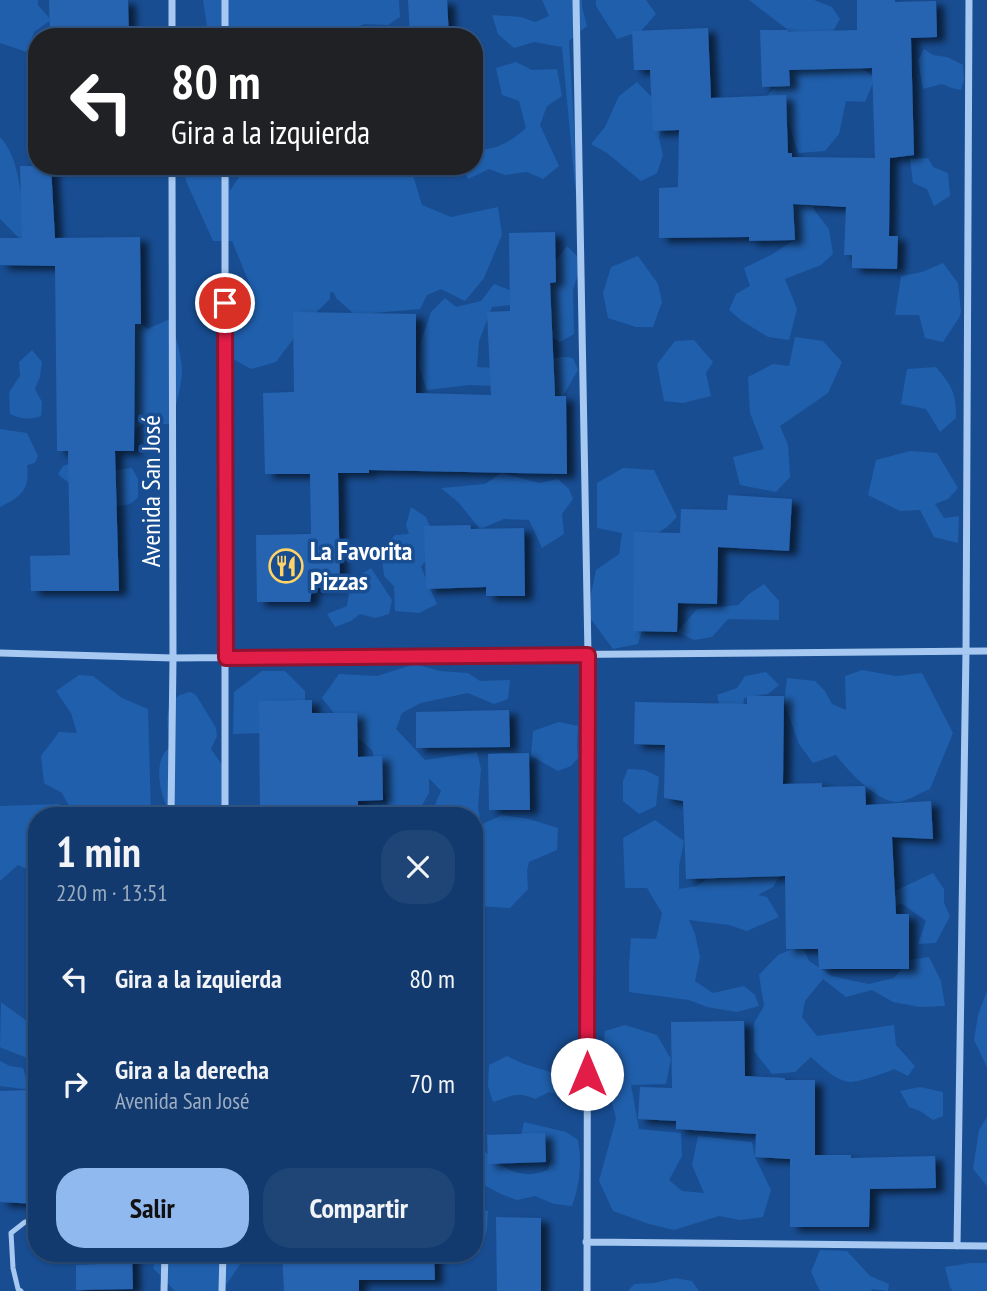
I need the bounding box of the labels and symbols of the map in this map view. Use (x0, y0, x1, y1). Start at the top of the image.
pin (195, 273, 255, 333)
street label: Avenida San José (134, 415, 167, 567)
place label: La Favorita Pizzas (310, 534, 412, 597)
restaurant icon: La Favorita Pizzas (267, 547, 305, 585)
position arrow (550, 1037, 624, 1111)

